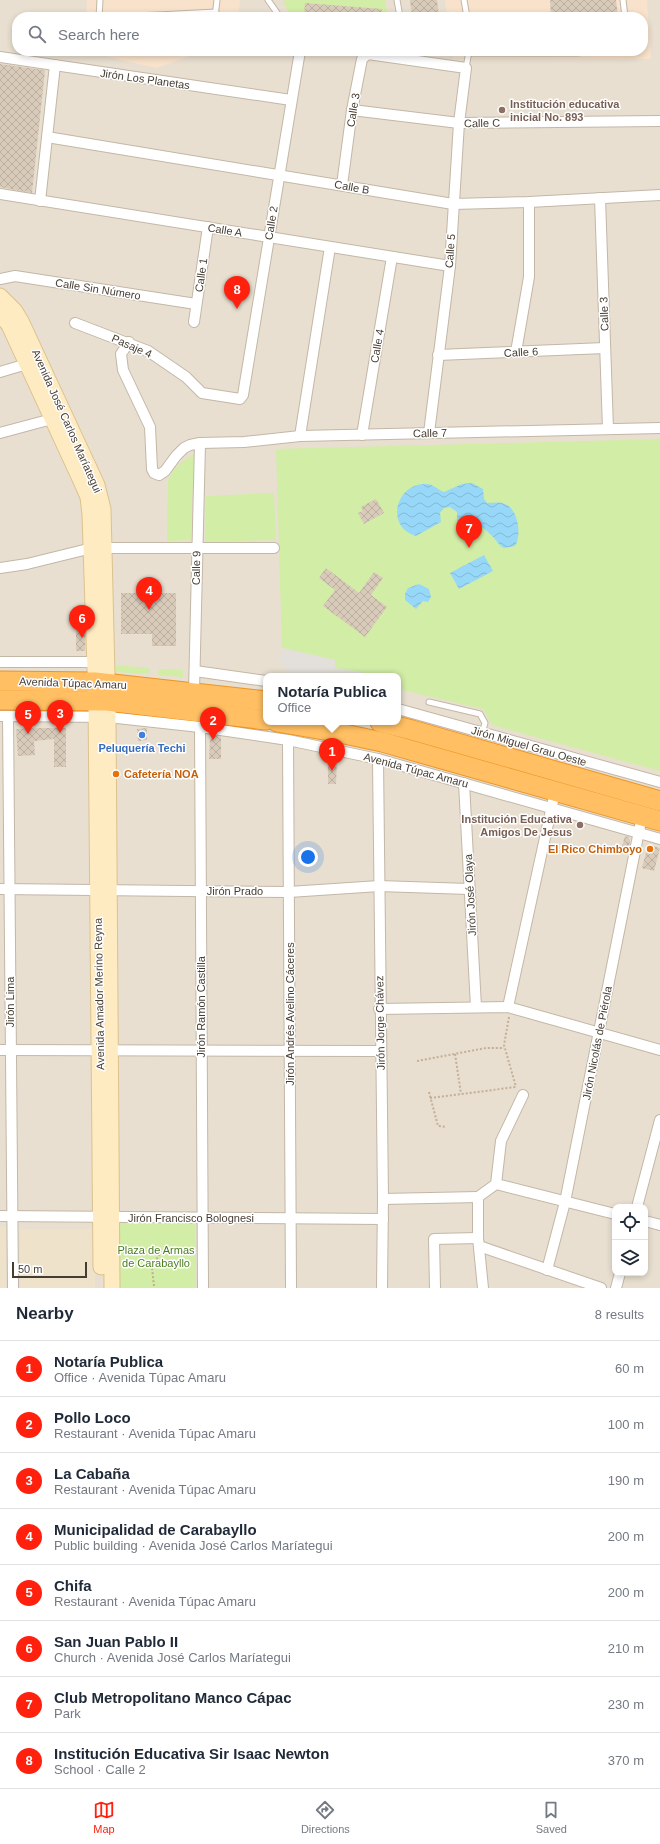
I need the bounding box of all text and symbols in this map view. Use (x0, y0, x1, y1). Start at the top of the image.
search box (12, 12, 648, 56)
icon: search (26, 23, 48, 45)
text: Search here (58, 26, 140, 43)
street label: Jirón Los Planetas (99, 67, 191, 91)
street label: Calle 3 (344, 92, 362, 128)
place label: Institución educativa inicial No. 893 (510, 98, 620, 123)
marker: Institución educativa inicial No. 893 (497, 105, 507, 115)
street label: Calle C (464, 117, 500, 129)
street label: Calle B (333, 178, 371, 196)
street label: Calle 2 (262, 205, 280, 241)
street label: Calle A (207, 221, 244, 239)
street label: Calle 5 (443, 233, 457, 269)
street label: Calle 1 (193, 257, 209, 293)
street label: Calle Sin Número (54, 276, 142, 302)
pin: 8 (224, 276, 250, 309)
street label: Calle 3 (597, 297, 611, 331)
street label: Calle 4 (368, 328, 386, 364)
street label: Pasaje 4 (110, 332, 154, 360)
street label: Calle 6 (504, 345, 538, 359)
street label: Avenida José Carlos Maríategui (30, 347, 104, 495)
street label: Calle 7 (413, 427, 447, 439)
pin: 7 (456, 515, 482, 548)
street label: Calle 9 (190, 551, 202, 585)
pin: 4 (136, 577, 162, 610)
pin: 6 (69, 605, 95, 638)
popup (263, 673, 401, 725)
street label: Avenida Túpac Amaru (19, 675, 127, 691)
text: Notaría Publica (277, 683, 387, 700)
pin: 3 (47, 700, 73, 733)
text: Office (277, 700, 311, 715)
pin: 5 (15, 701, 41, 734)
pin: 2 (200, 707, 226, 740)
street label: Jirón Miguel Grau Oeste (470, 724, 588, 768)
marker: Peluquería Techi (137, 730, 147, 740)
pin: 1 (319, 738, 345, 771)
place label: Peluquería Techi (98, 742, 186, 754)
street label: Avenida Túpac Amaru (362, 750, 470, 790)
place label: Cafetería NOA (124, 768, 199, 780)
marker: Cafetería NOA (111, 769, 121, 779)
place label: Institución Educativa Amigos De Jesus (461, 813, 573, 838)
marker: Institución Educativa Amigos De Jesus (575, 820, 585, 830)
place label: El Rico Chimboyo (548, 843, 642, 855)
marker: El Rico Chimboyo (645, 844, 655, 854)
your location (298, 847, 318, 867)
street label: Jirón José Olaya (462, 853, 478, 936)
street label: Jirón Prado (207, 885, 263, 897)
street label: Avenida Amador Merino Reyna (92, 917, 106, 1070)
street label: Jirón Andrés Avelino Cáceres (284, 942, 296, 1086)
street label: Jirón Ramón Castilla (195, 955, 207, 1058)
street label: Jirón Lima (4, 976, 16, 1027)
street label: Jirón Jorge Chávez (373, 976, 387, 1070)
street label: Jirón Nicolás de Piérola (580, 984, 614, 1101)
map controls (612, 1204, 648, 1276)
button: locate (612, 1204, 648, 1240)
street label: Jirón Francisco Bolognesi (128, 1212, 254, 1224)
button: layers (612, 1240, 648, 1276)
park label: Plaza de Armas de Carabayllo (117, 1244, 195, 1269)
scale bar (12, 1260, 87, 1279)
text: 50 m (18, 1263, 42, 1275)
text: Nearby (16, 1304, 74, 1323)
text: 8 results (595, 1307, 644, 1322)
text: Notaría Publica (54, 1353, 163, 1370)
text: 1 (25, 1361, 33, 1376)
text: 60 m (615, 1361, 644, 1376)
text: Office · Avenida Túpac Amaru (54, 1370, 226, 1385)
text: Pollo Loco (54, 1409, 131, 1426)
text: 2 (25, 1417, 33, 1432)
text: 100 m (608, 1417, 644, 1432)
text: Restaurant · Avenida Túpac Amaru (54, 1426, 256, 1441)
text: La Cabaña (54, 1465, 130, 1482)
text: 3 (25, 1473, 33, 1488)
text: 190 m (608, 1473, 644, 1488)
text: Restaurant · Avenida Túpac Amaru (54, 1482, 256, 1497)
text: Municipalidad de Carabayllo (54, 1521, 257, 1538)
text: 4 (25, 1529, 33, 1544)
text: 200 m (608, 1529, 644, 1544)
text: Public building · Avenida José Carlos Maríategui (54, 1538, 333, 1553)
text: Chifa (54, 1577, 92, 1594)
text: 5 (25, 1585, 33, 1600)
text: 200 m (608, 1585, 644, 1600)
text: Restaurant · Avenida Túpac Amaru (54, 1594, 256, 1609)
text: San Juan Pablo II (54, 1633, 178, 1650)
text: 6 (25, 1641, 33, 1656)
text: 210 m (608, 1641, 644, 1656)
text: Church · Avenida José Carlos Maríategui (54, 1650, 291, 1665)
text: Club Metropolitano Manco Cápac (54, 1689, 292, 1706)
text: 7 (25, 1697, 33, 1712)
text: 230 m (608, 1697, 644, 1712)
text: Park (54, 1706, 81, 1721)
text: Institución Educativa Sir Isaac Newton (54, 1745, 329, 1762)
text: 8 (25, 1753, 33, 1768)
text: 370 m (608, 1753, 644, 1768)
text: School · Calle 2 (54, 1762, 146, 1777)
tab: Map (93, 1799, 115, 1835)
tab: Directions (301, 1799, 350, 1835)
tab: Saved (536, 1799, 567, 1835)

